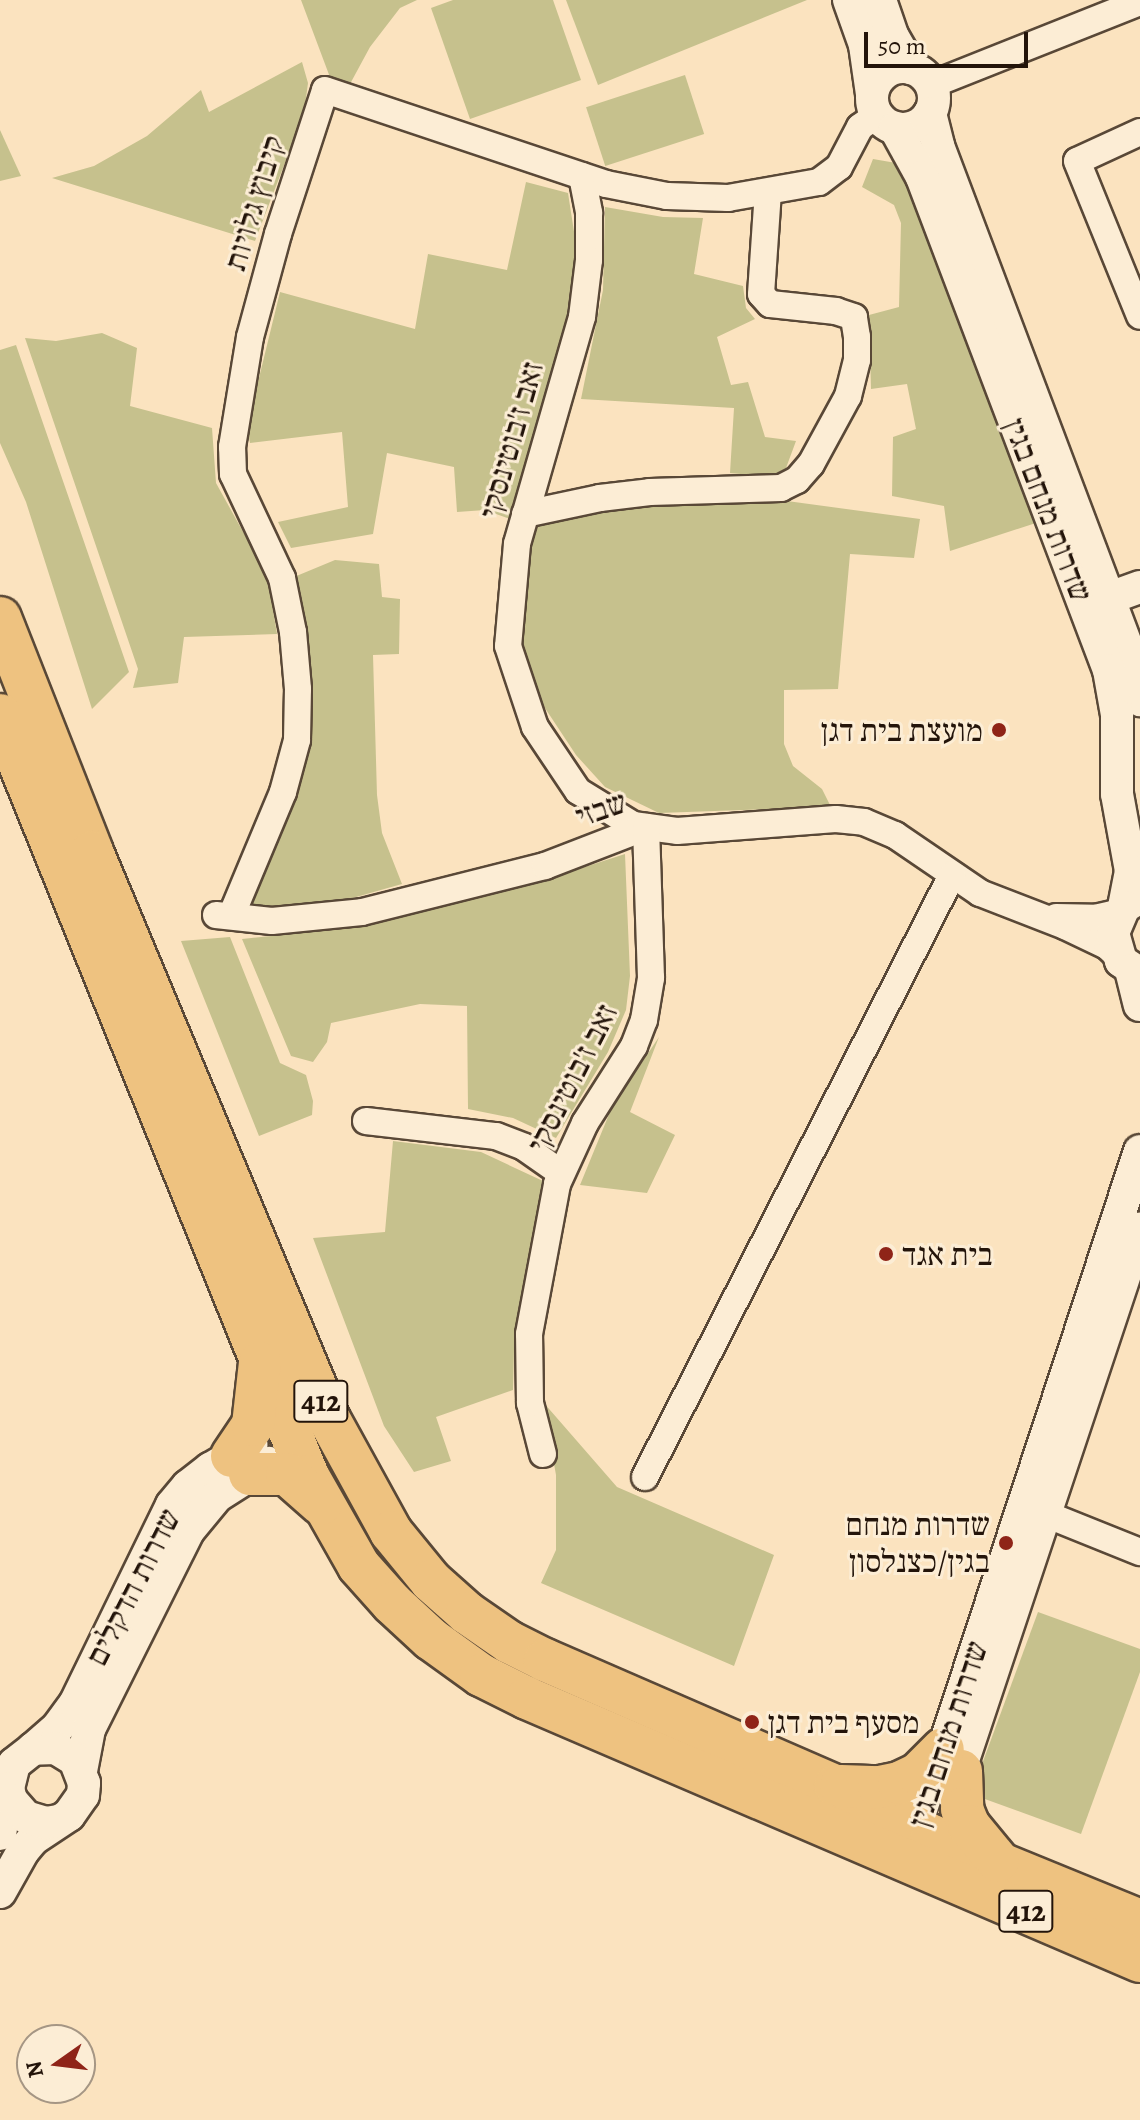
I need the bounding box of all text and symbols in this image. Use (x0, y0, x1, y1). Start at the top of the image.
scale bar (868, 16, 1032, 66)
text: 50 m (878, 30, 926, 62)
street label: קיבוץ גלויות (215, 131, 293, 275)
street label: זאב ז'בוטינסקי (470, 357, 552, 523)
street label: שדרות מנחם בגין (995, 413, 1101, 607)
place label: מועצת בית דגן (821, 711, 983, 749)
marker: מועצת בית דגן (990, 721, 1008, 739)
street label: שבזי (570, 782, 632, 836)
street label: זאב ז'בוטינסקי (518, 997, 626, 1159)
place label: בית אגד (902, 1235, 993, 1273)
marker: בית אגד (877, 1245, 895, 1263)
road number: 412 (293, 1375, 349, 1427)
street label: שדרות הדקלים (77, 1502, 189, 1672)
place label: שדרות מנחם בגין/כצנלסון (845, 1506, 990, 1581)
marker: שדרות מנחם בגין/כצנלסון (997, 1534, 1015, 1552)
street label: שדרות מנחם בגין (900, 1636, 996, 1832)
place label: מסעף בית דגן (768, 1703, 919, 1741)
marker: מסעף בית דגן (743, 1713, 761, 1731)
road number: 412 (998, 1885, 1054, 1937)
north arrow (16, 2024, 96, 2104)
text: N (18, 2058, 51, 2081)

